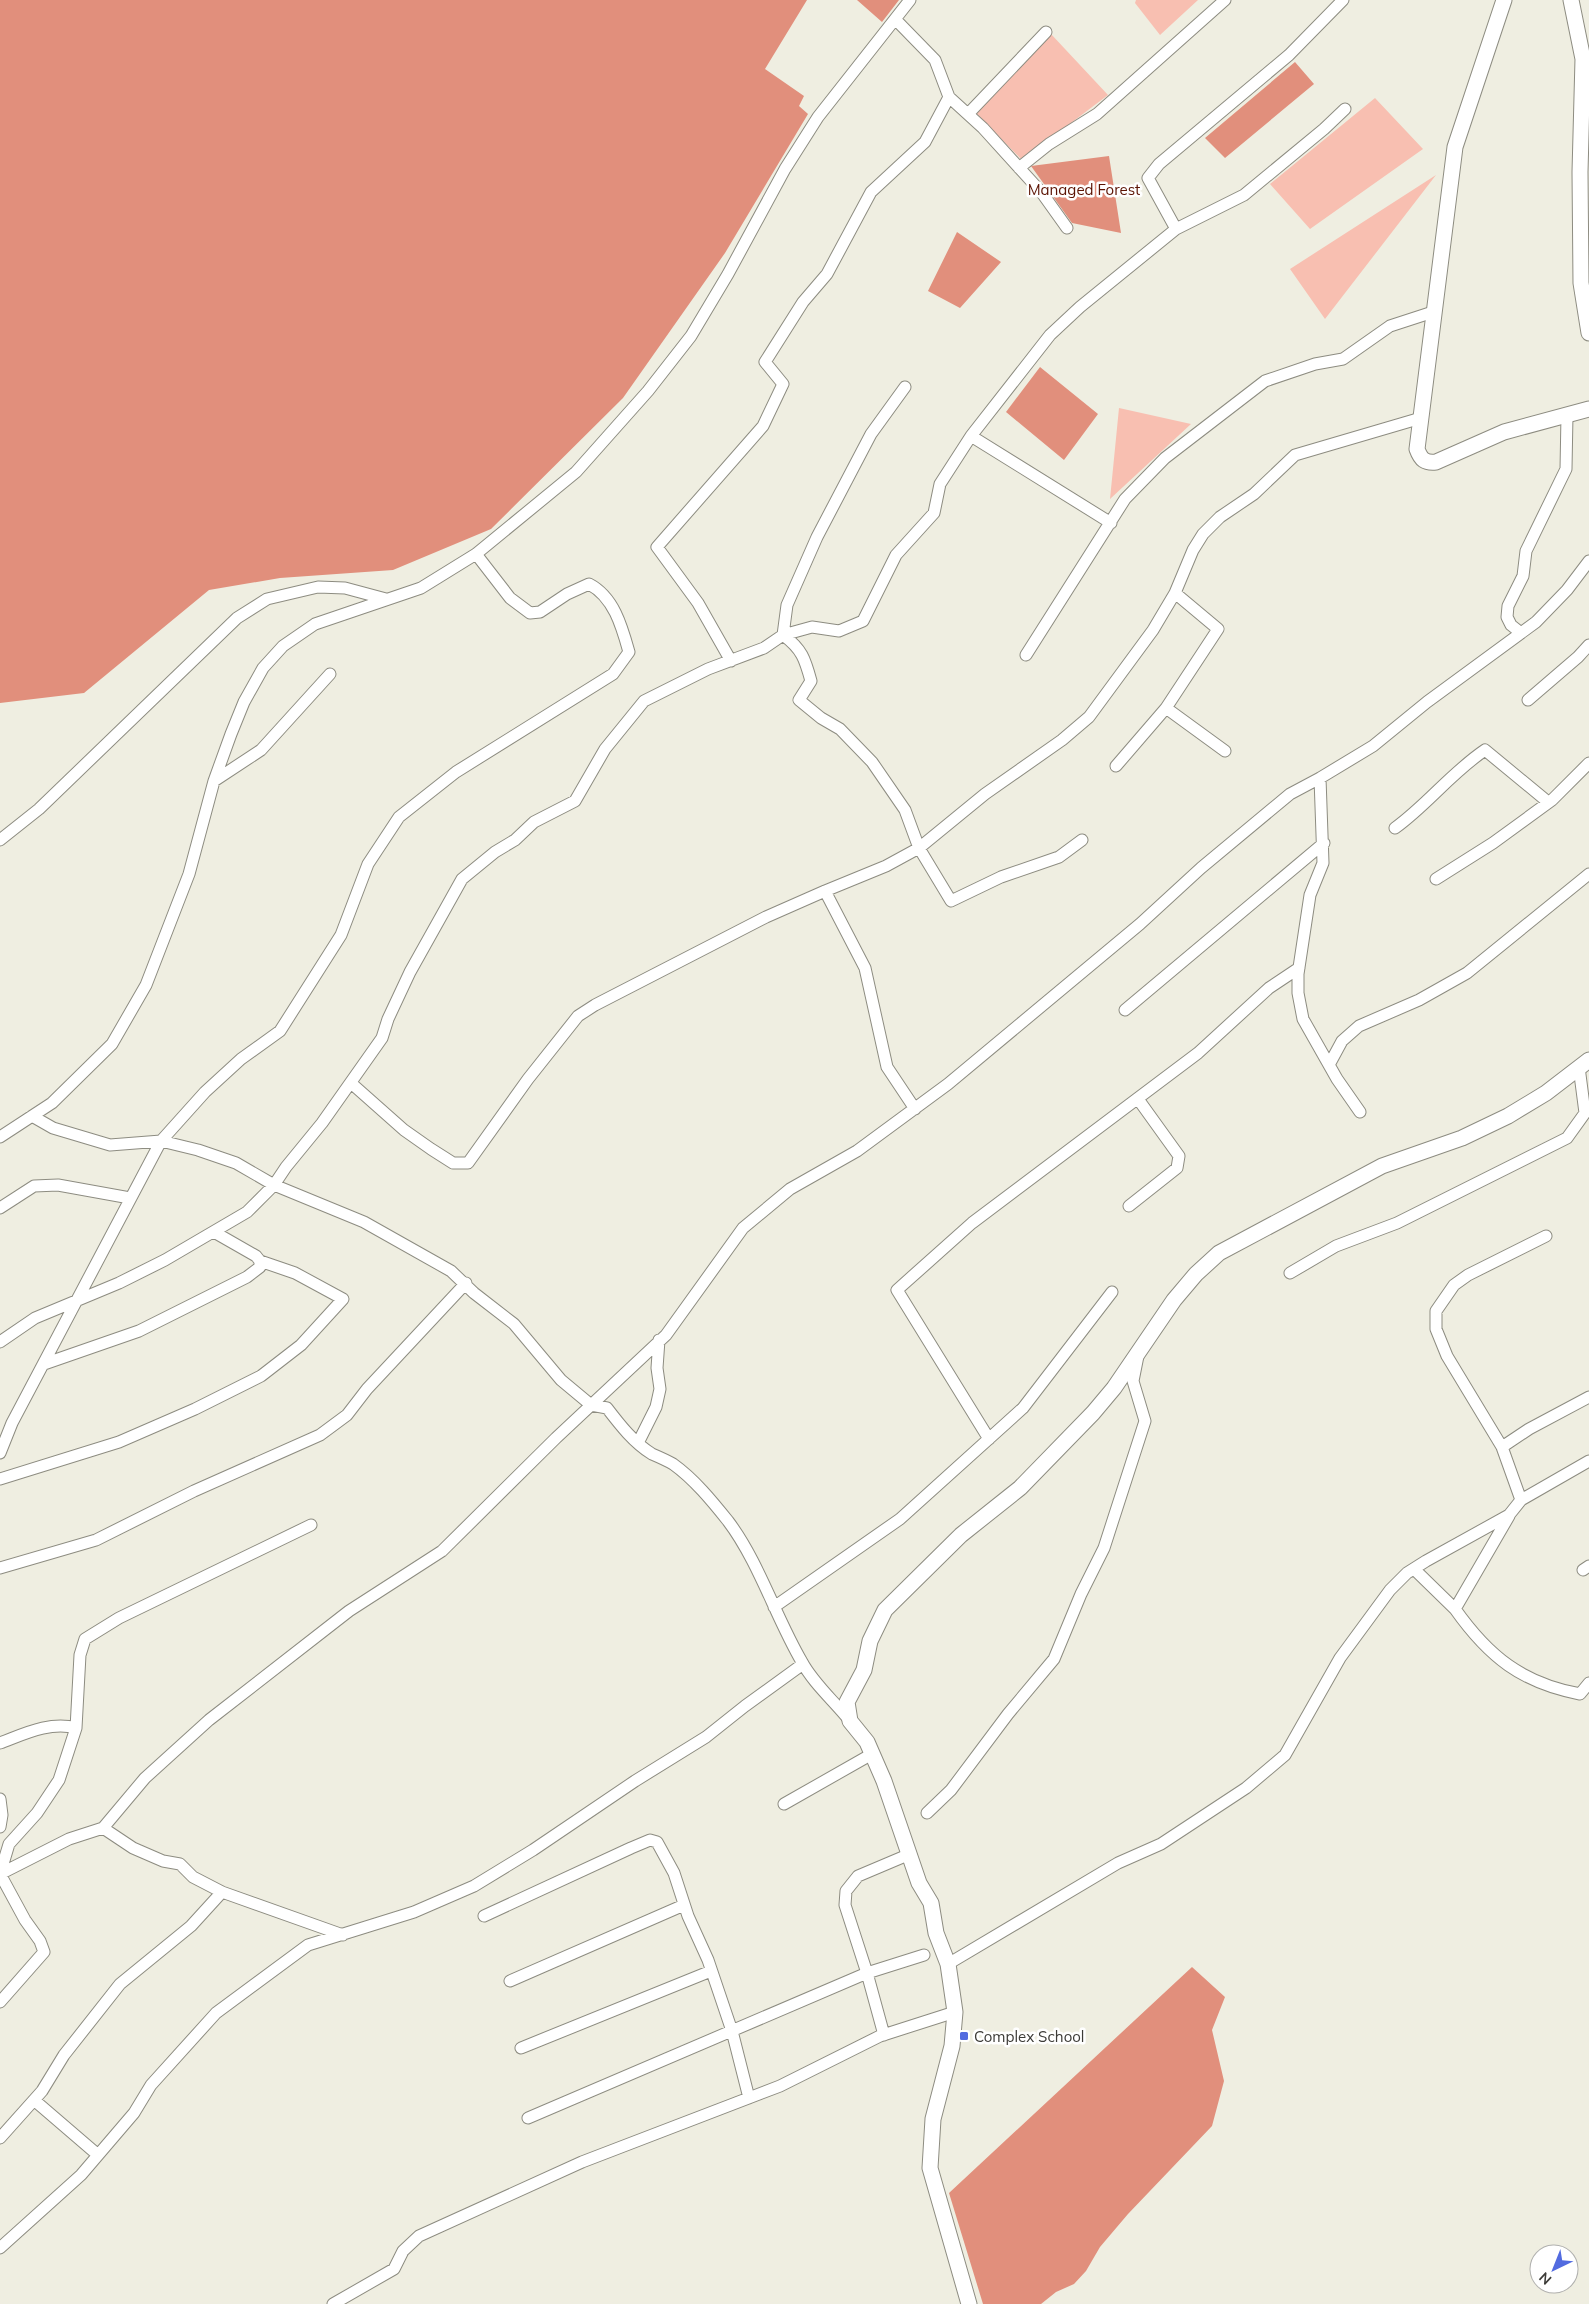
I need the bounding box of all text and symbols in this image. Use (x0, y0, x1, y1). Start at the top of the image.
park label: Managed Forest (1028, 180, 1140, 199)
place label: Complex School (974, 2027, 1084, 2046)
marker: Complex School (958, 2030, 970, 2042)
north arrow (1529, 2244, 1579, 2294)
text: N (1535, 2268, 1555, 2289)

